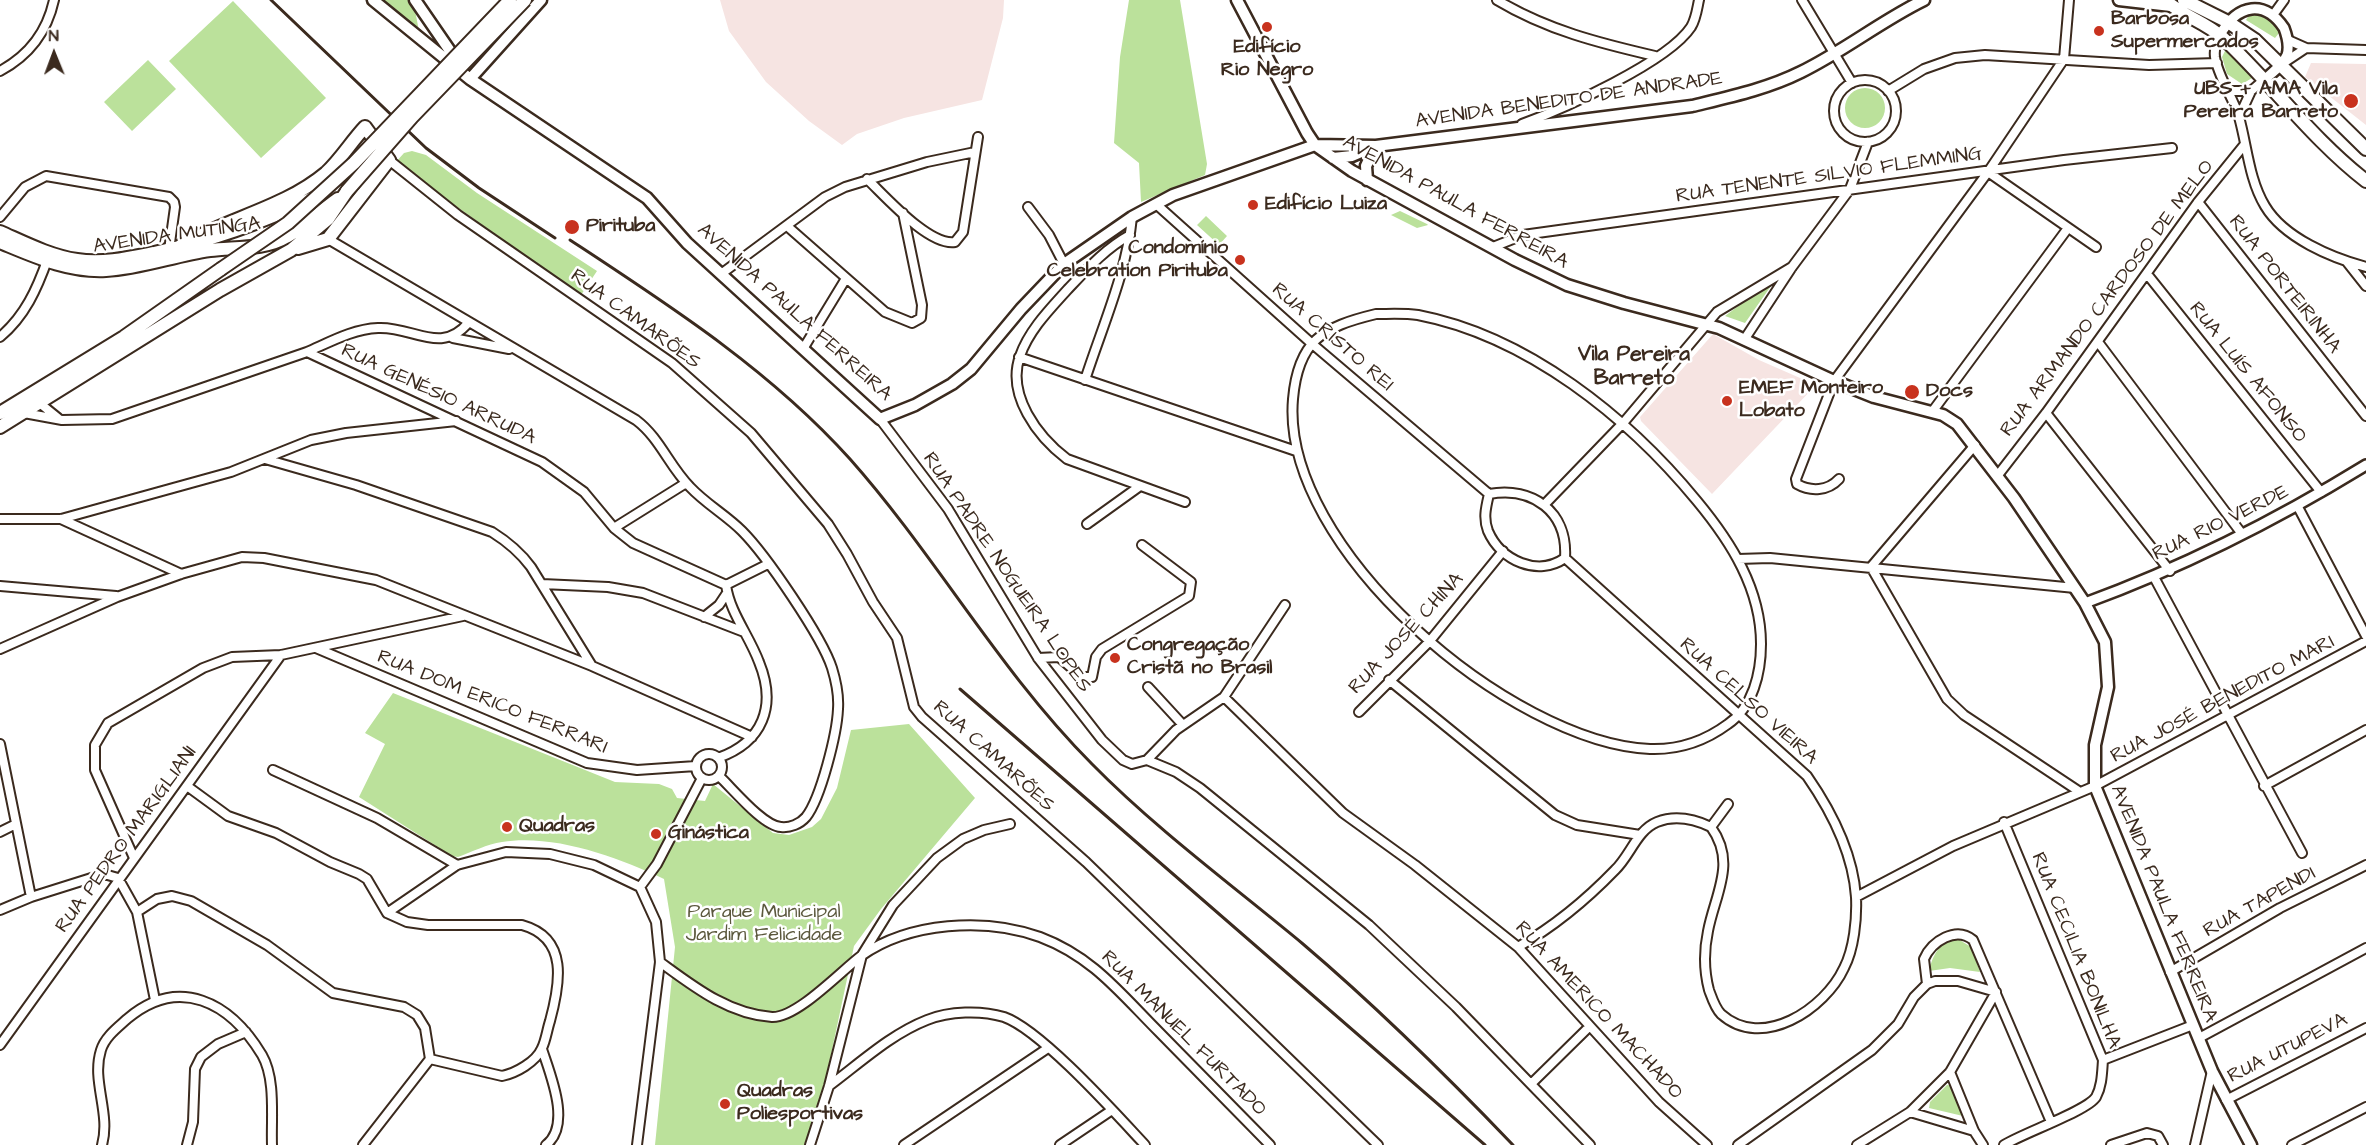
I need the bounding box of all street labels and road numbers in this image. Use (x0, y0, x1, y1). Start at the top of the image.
street label: AVENIDA BENEDITO DE ANDRADE (1414, 68, 1724, 134)
street label: AVENIDA PAULA FERREIRA (1338, 131, 1572, 275)
street label: RUA TENENTE SILVIO FLEMMING (1675, 143, 1983, 209)
street label: RUA ARMANDO CARDOSO DE MELO (1996, 156, 2220, 442)
street label: RUA PORTEIRINHA (2223, 211, 2345, 359)
street label: AVENIDA MUTINGA (92, 212, 262, 260)
street label: AVENIDA PAULA FERREIRA (692, 219, 896, 407)
street label: RUA CAMARÕES (565, 265, 705, 375)
street label: RUA CRISTO REI (1266, 279, 1398, 397)
street label: RUA LUÍS AFONSO (2183, 298, 2311, 448)
street label: RUA GENÉSIO ARRUDA (337, 339, 539, 451)
street label: RUA PADRE NOGUEIRA LOPES (916, 448, 1096, 698)
street label: RUA RIO VERDE (2149, 481, 2293, 567)
street label: RUA JOSÉ CHINA (1344, 568, 1470, 700)
street label: RUA JOSÉ BENEDITO MARI (2107, 631, 2339, 769)
street label: RUA CELSO VIEIRA (1674, 634, 1822, 770)
street label: RUA DOM ERICO FERRARI (373, 646, 611, 760)
street label: RUA CAMARÕES (927, 696, 1059, 818)
street label: RUA PEDRO MARIGLIANI (51, 742, 203, 938)
street label: AVENIDA PAULA FERREIRA (2104, 782, 2222, 1026)
street label: RUA CECILIA BONILHA (2025, 850, 2125, 1052)
street label: RUA TAPENDI (2200, 862, 2320, 944)
street label: RUA AMERICO MACHADO (1509, 917, 1687, 1105)
street label: RUA MANUEL FURTADO (1095, 946, 1271, 1122)
street label: RUA UTUPEVA (2224, 1009, 2352, 1089)

